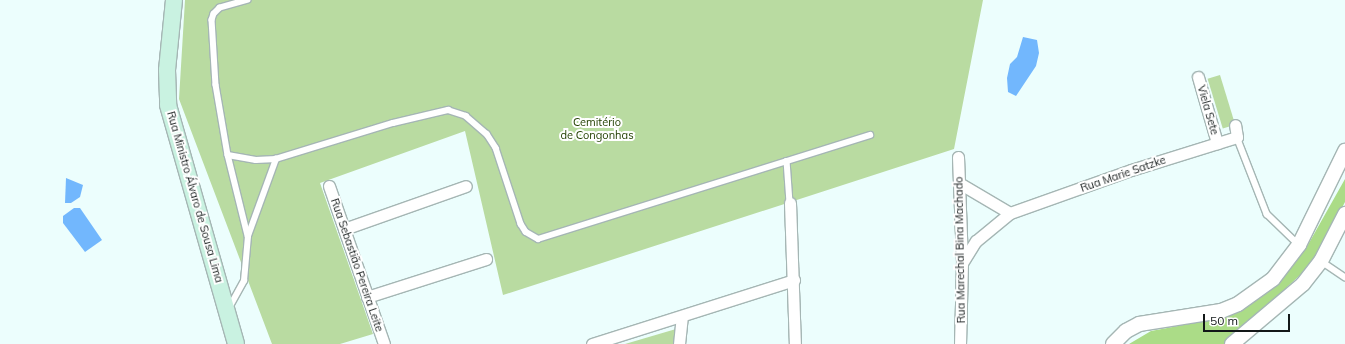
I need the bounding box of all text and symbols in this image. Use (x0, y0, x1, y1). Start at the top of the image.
street label: Viela Sete (1195, 84, 1221, 136)
street label: Rua Ministro Álvaro de Sousa Lima (164, 110, 226, 284)
park label: Cemitério de Congonhas (560, 116, 634, 142)
street label: Rua Marie Satzke (1079, 153, 1167, 195)
street label: Rua Marechal Bina Machado (952, 177, 968, 323)
street label: Rua Sebastião Pereira Leite (328, 197, 386, 333)
scale bar (1205, 306, 1292, 332)
text: 50 m (1210, 313, 1238, 328)

